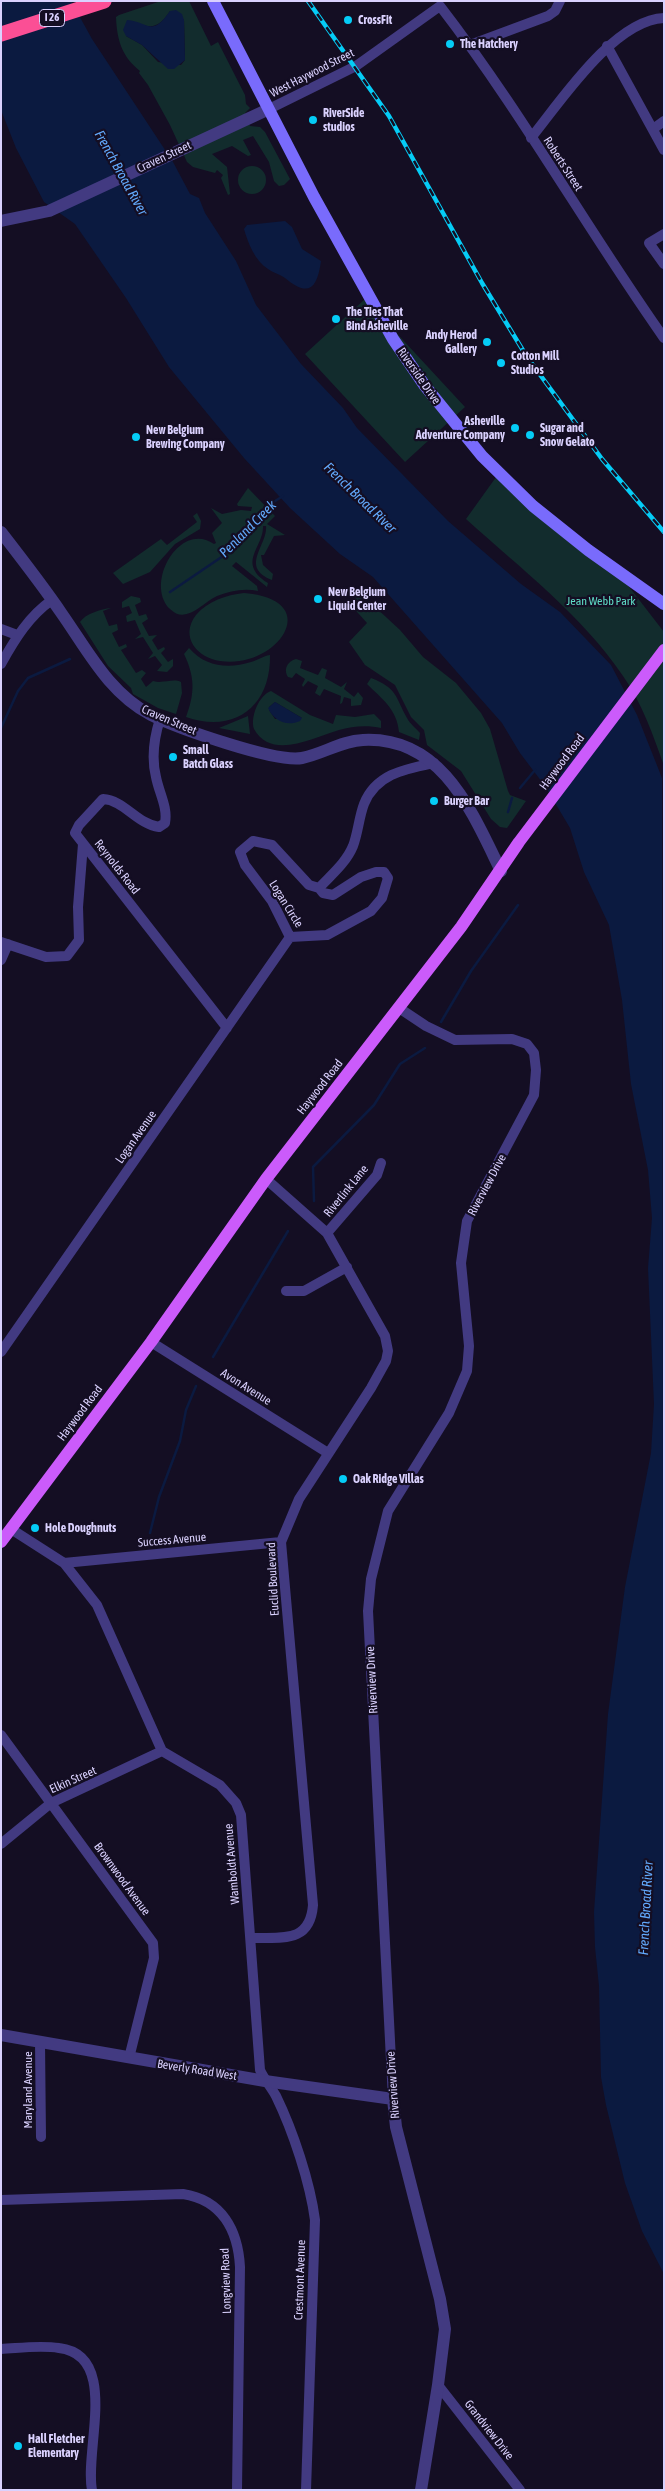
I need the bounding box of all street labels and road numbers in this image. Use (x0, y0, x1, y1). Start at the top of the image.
road number: I 26 (40, 10, 64, 27)
street label: West Haywood Street (267, 46, 357, 100)
street label: Roberts Street (540, 134, 586, 194)
street label: Craven Street (135, 138, 193, 176)
street label: Riverside Drive (394, 345, 444, 407)
street label: Craven Street (139, 702, 199, 738)
street label: Haywood Road (536, 731, 588, 793)
street label: Reynolds Road (91, 837, 143, 897)
street label: Logan Circle (266, 878, 306, 930)
street label: Haywood Road (294, 1057, 346, 1117)
street label: Logan Avenue (112, 1108, 160, 1166)
street label: Riverview Drive (465, 1152, 509, 1218)
street label: Riverlink Lane (321, 1162, 371, 1220)
street label: Avon Avenue (218, 1366, 274, 1408)
street label: Haywood Road (54, 1382, 106, 1444)
street label: Success Avenue (137, 1530, 207, 1550)
street label: Euclid Boulevard (264, 1542, 282, 1616)
street label: Riverview Drive (363, 1646, 381, 1714)
street label: Elkin Street (47, 1763, 99, 1797)
street label: Wamboldt Avenue (221, 1823, 243, 1905)
street label: Brownwood Avenue (91, 1840, 153, 1918)
street label: Maryland Avenue (21, 2051, 35, 2129)
street label: Riverview Drive (383, 2051, 403, 2119)
street label: Beverly Road West (156, 2057, 238, 2083)
street label: Crestmont Avenue (291, 2240, 309, 2320)
street label: Longview Road (218, 2248, 234, 2314)
street label: Grandview Drive (461, 2397, 517, 2463)

